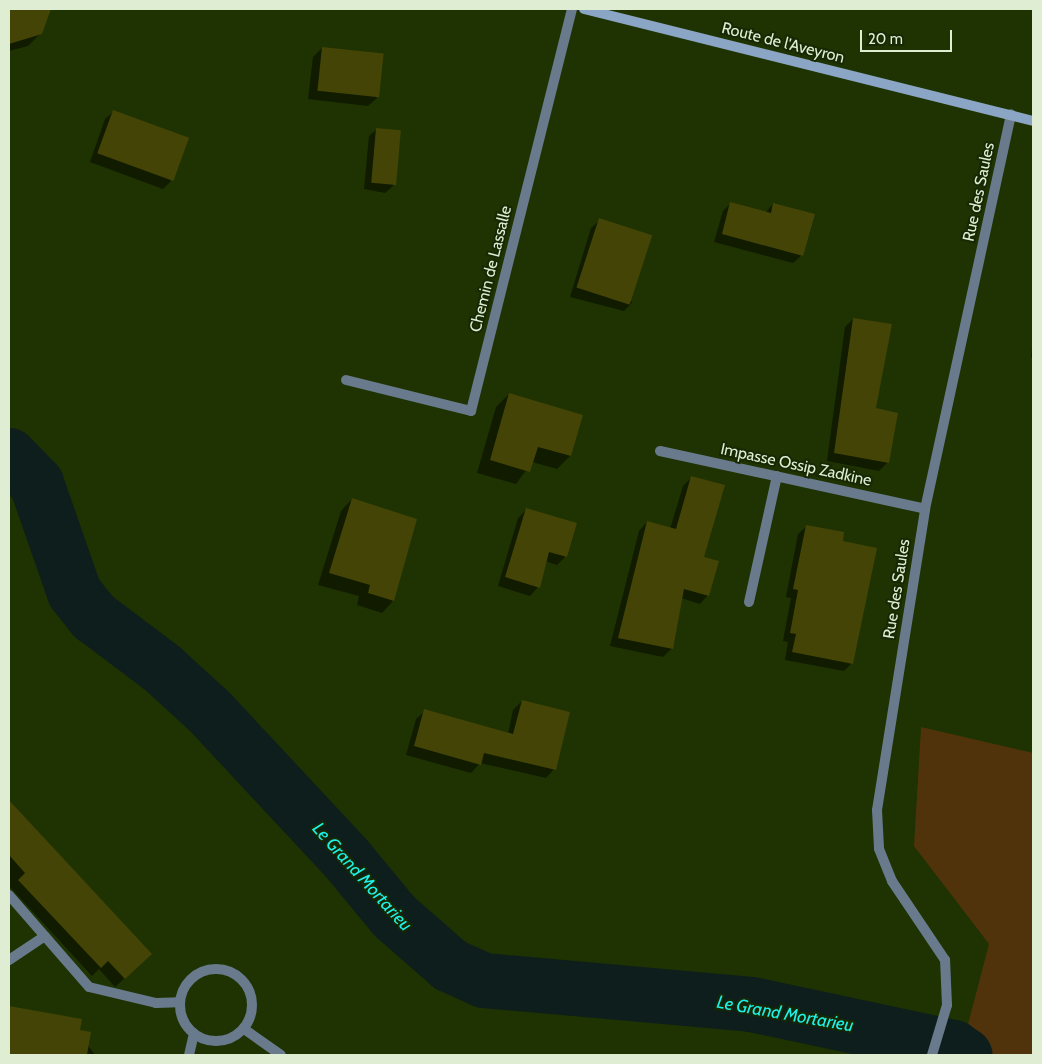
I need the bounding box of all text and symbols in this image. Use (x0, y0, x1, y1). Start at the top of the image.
street label: Route de l'Aveyron (720, 18, 846, 68)
scale bar (862, 20, 954, 52)
text: 20 m (868, 30, 903, 48)
street label: Rue des Saules (959, 141, 999, 243)
street label: Chemin de Lassalle (466, 204, 516, 334)
street label: Impasse Ossip Zadkine (719, 440, 873, 490)
street label: Rue des Saules (880, 538, 914, 640)
water label: Le Grand Mortarieu (308, 818, 416, 936)
water label: Le Grand Mortarieu (715, 991, 855, 1037)

